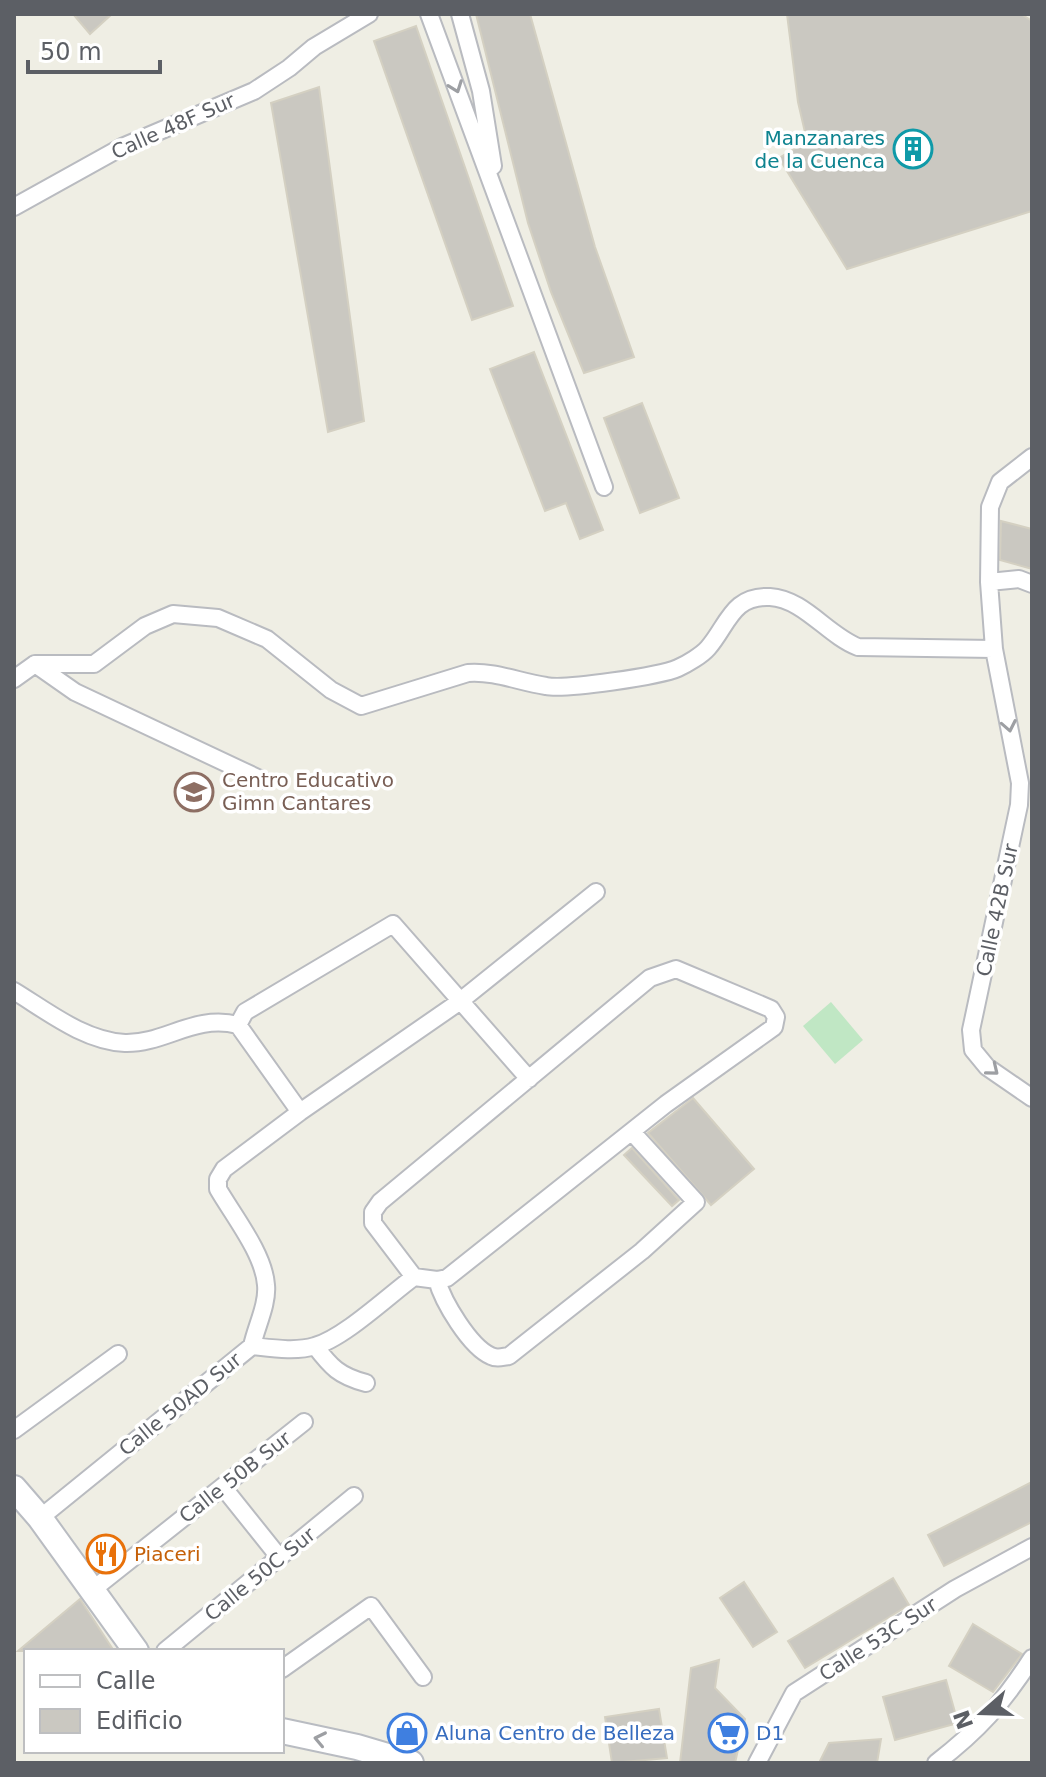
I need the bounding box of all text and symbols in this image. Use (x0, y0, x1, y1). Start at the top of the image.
scale bar (28, 24, 160, 74)
text: 50 m (40, 38, 102, 66)
one-way arrow (446, 79, 463, 93)
street label: Calle 48F Sur (107, 88, 239, 164)
place label: Manzanares de la Cuenca (755, 126, 885, 173)
building icon: Manzanares de la Cuenca (892, 128, 934, 170)
one-way arrow (1000, 719, 1017, 732)
place label: Centro Educativo Gimn Cantares (222, 768, 394, 815)
school or university icon: Centro Educativo Gimn Cantares (173, 771, 215, 813)
street label: Calle 42B Sur (971, 841, 1023, 979)
one-way arrow (984, 1060, 999, 1074)
street label: Calle 50AD Sur (114, 1347, 247, 1461)
street label: Calle 50B Sur (174, 1425, 296, 1528)
street label: Calle 50C Sur (200, 1522, 321, 1626)
restaurant icon: Piaceri (85, 1533, 127, 1575)
place label: Piaceri (134, 1542, 201, 1566)
street label: Calle 53C Sur (815, 1592, 942, 1686)
legend (24, 1649, 284, 1753)
text: Calle (96, 1667, 156, 1695)
north arrow (942, 1673, 1022, 1753)
text: Edificio (96, 1707, 183, 1735)
text: N (949, 1707, 979, 1733)
shop icon: Aluna Centro de Belleza (386, 1712, 428, 1754)
supermarket icon: D1 (707, 1712, 749, 1754)
place label: Aluna Centro de Belleza (435, 1721, 675, 1745)
place label: D1 (756, 1721, 784, 1745)
one-way arrow (313, 1732, 326, 1749)

